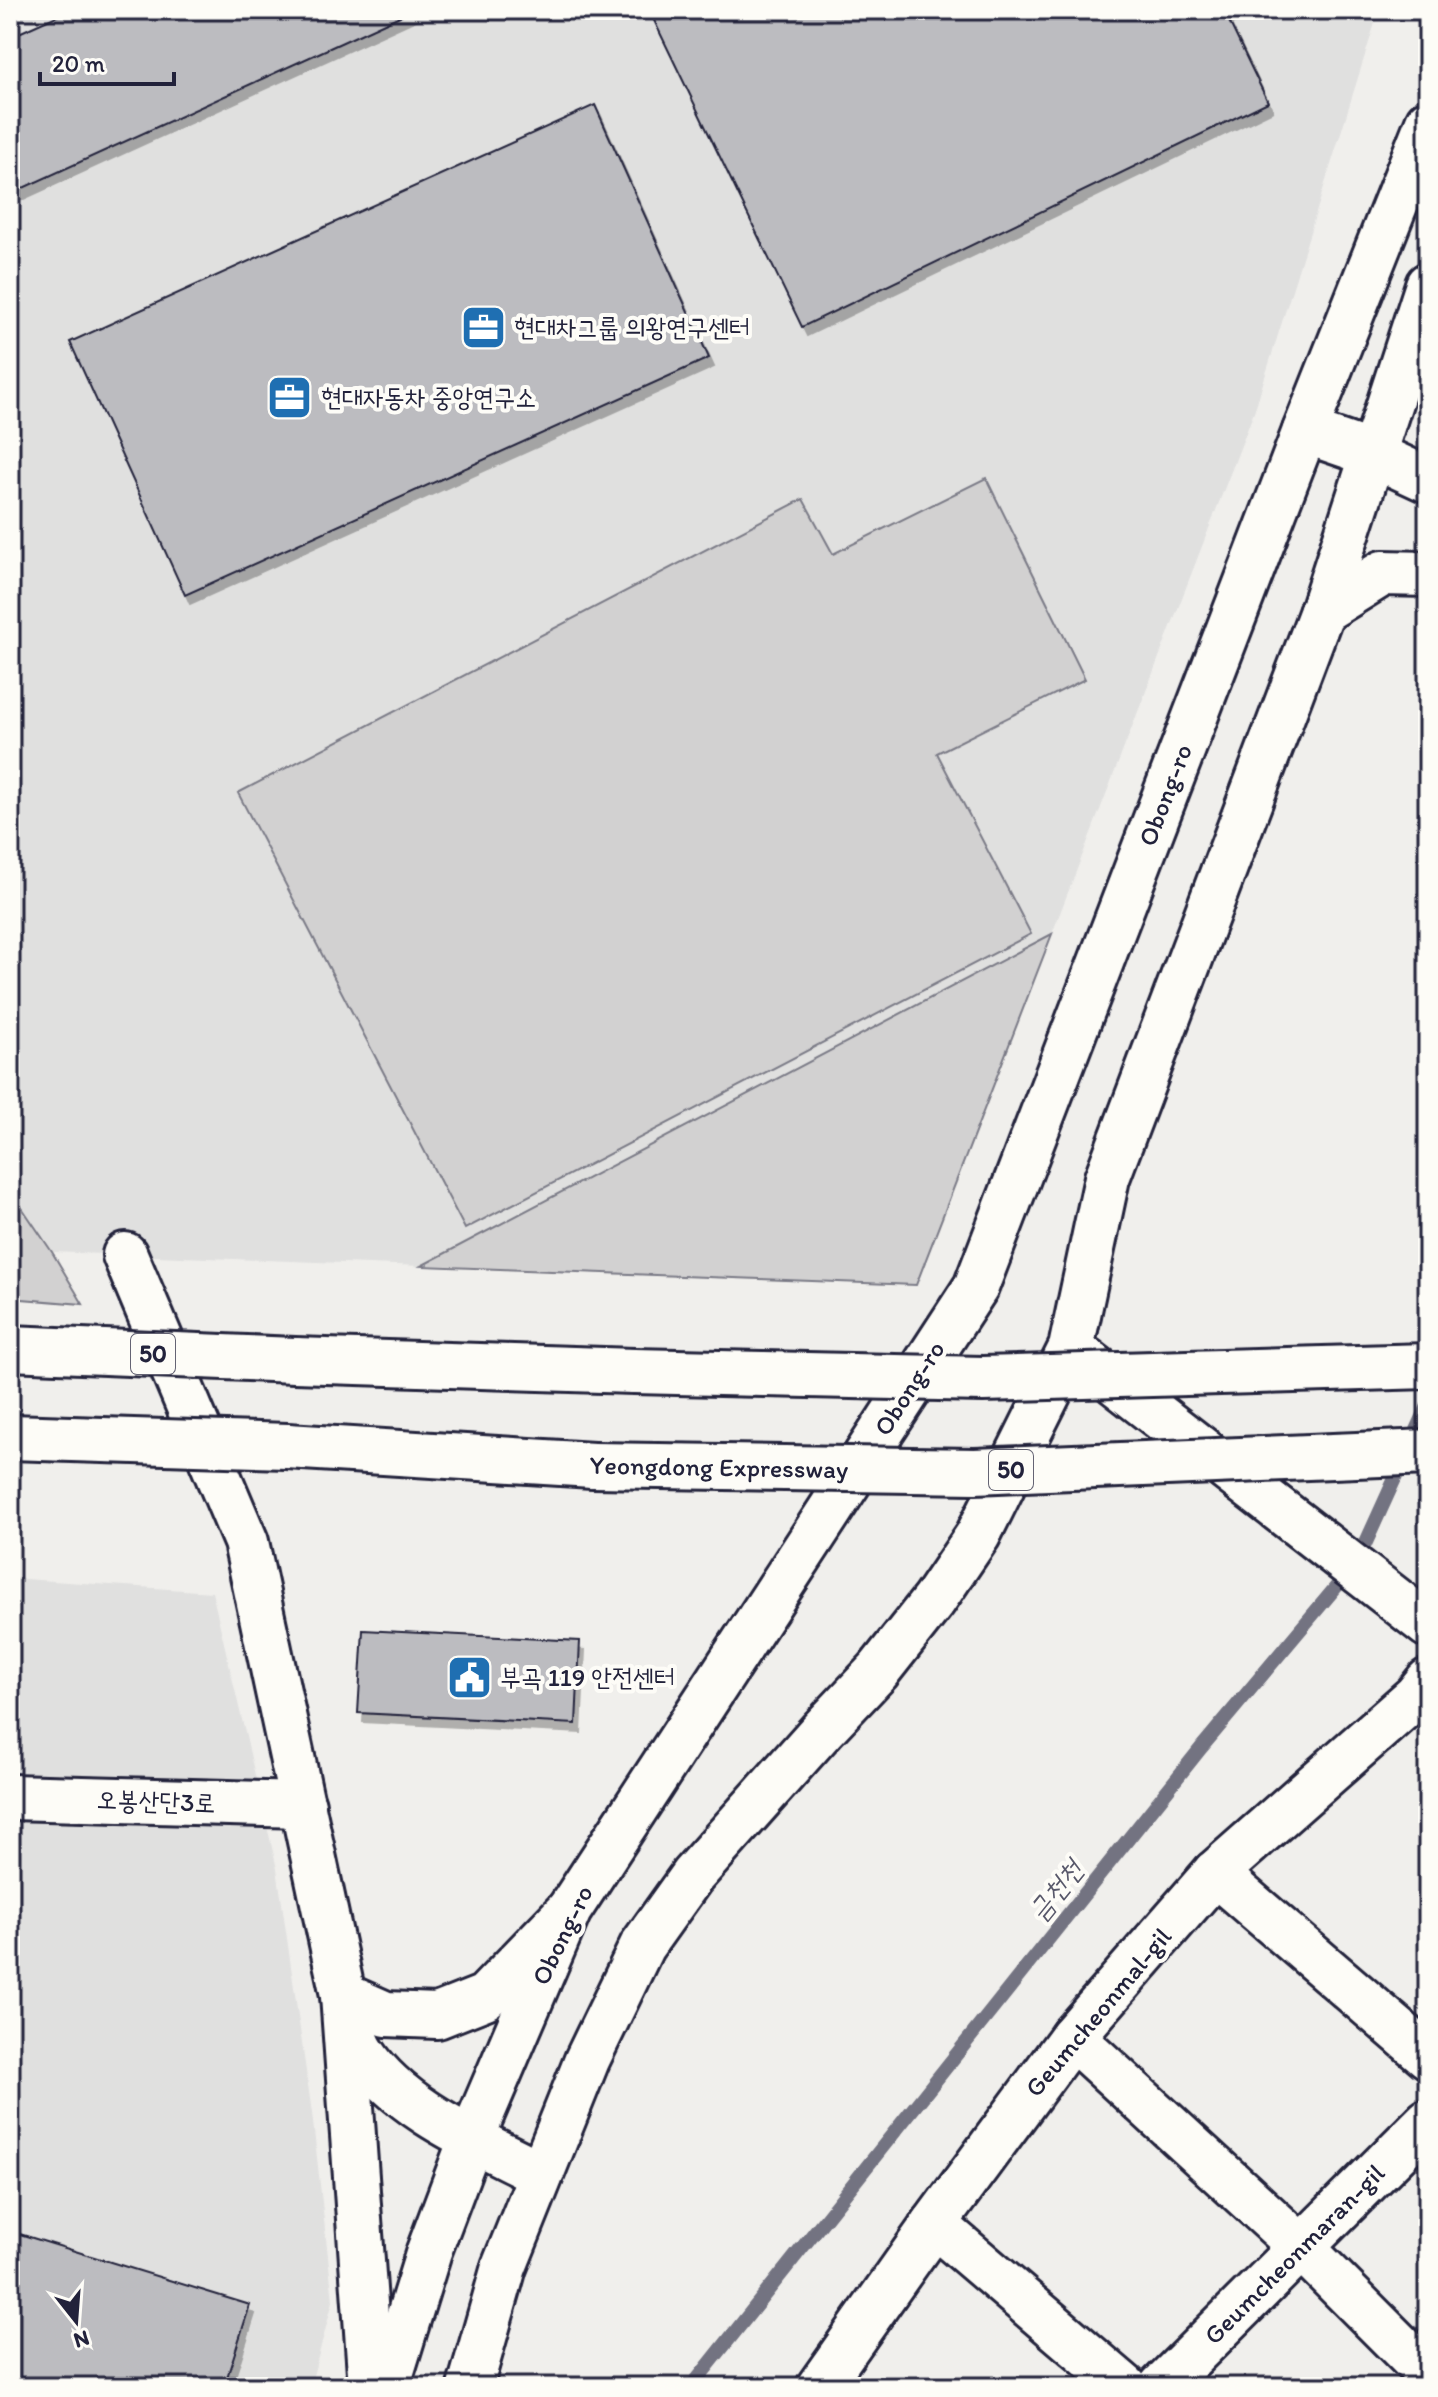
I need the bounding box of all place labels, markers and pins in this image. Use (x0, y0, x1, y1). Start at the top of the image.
office icon: 현대차그룹 의왕연구센터 (459, 303, 507, 351)
place label: 현대차그룹 의왕연구센터 (514, 311, 750, 343)
office icon: 현대자동차 중앙연구소 (266, 373, 314, 421)
place label: 현대자동차 중앙연구소 (321, 381, 536, 413)
public building icon: 부곡 119 안전센터 (445, 1653, 493, 1701)
place label: 부곡 119 안전센터 (500, 1661, 675, 1693)

